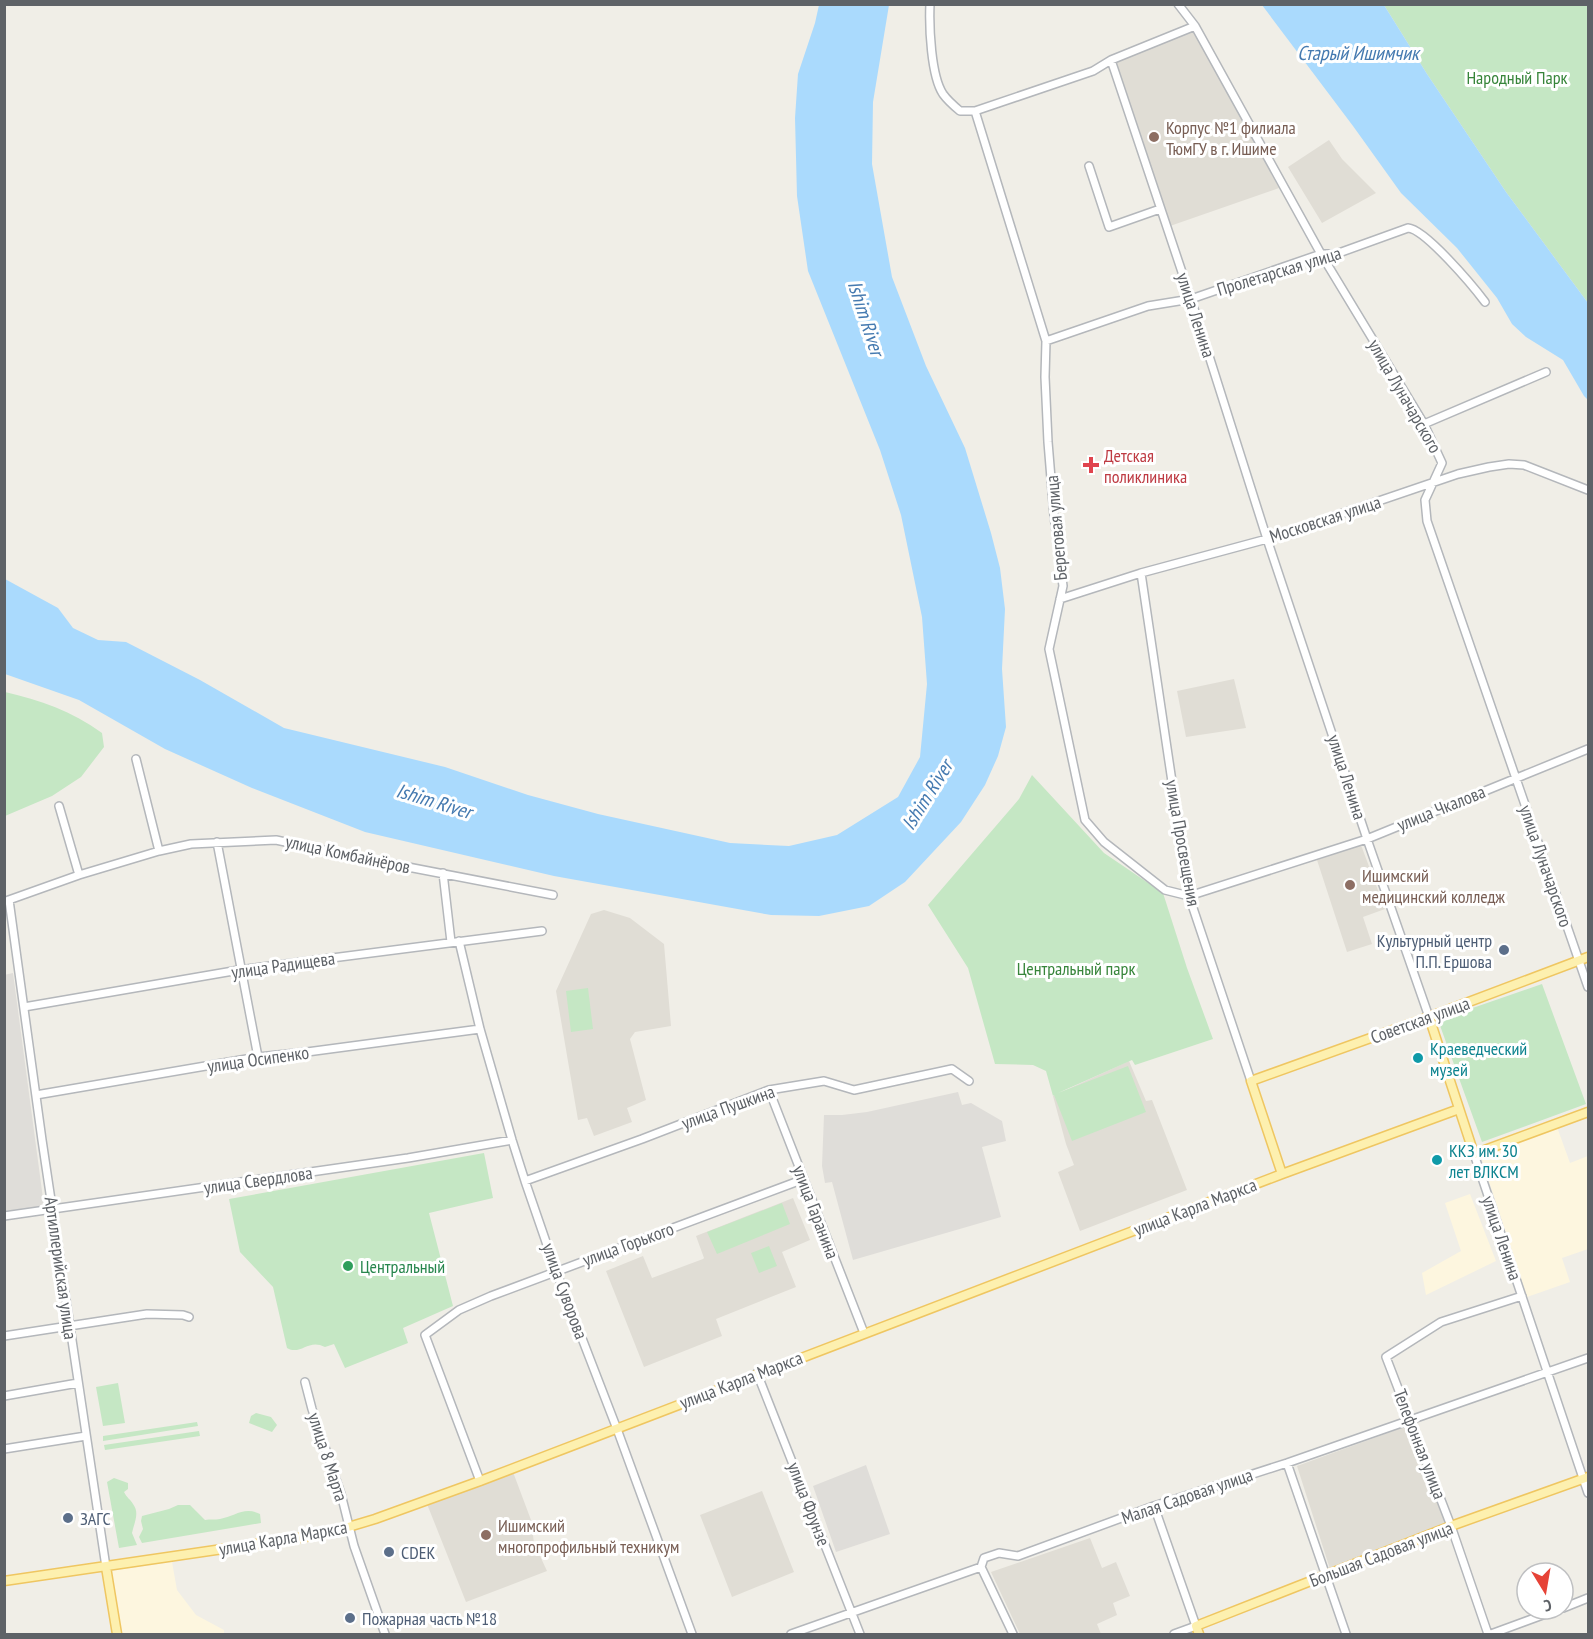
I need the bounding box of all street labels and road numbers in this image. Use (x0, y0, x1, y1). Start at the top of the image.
street label: Пролетарская улица (1214, 241, 1344, 301)
street label: улица Ленина (1171, 270, 1221, 360)
street label: улица Луначарского (1363, 335, 1447, 457)
street label: Береговая улица (1040, 474, 1072, 582)
street label: Московская улица (1266, 490, 1384, 548)
street label: улица Ленина (1322, 732, 1372, 822)
street label: улица Просвещения (1161, 778, 1205, 908)
street label: улица Чкалова (1393, 780, 1489, 836)
street label: улица Луначарского (1514, 802, 1578, 930)
street label: улица Комбайнёров (284, 830, 412, 878)
street label: улица Радищева (230, 946, 336, 984)
street label: Советская улица (1367, 991, 1473, 1049)
street label: улица Осипенко (206, 1040, 311, 1078)
street label: улица Пушкина (678, 1080, 778, 1134)
street label: улица Свердлова (202, 1161, 314, 1199)
street label: улица Гаранина (788, 1162, 844, 1262)
street label: улица Карла Маркса (1130, 1173, 1260, 1241)
street label: улица Ленина (1477, 1193, 1527, 1283)
street label: Артиллерийская улица (40, 1195, 82, 1341)
street label: улица Горького (579, 1217, 677, 1271)
street label: улица Суворова (537, 1240, 593, 1342)
street label: улица Карла Маркса (676, 1346, 806, 1414)
street label: Телефонная улица (1388, 1386, 1452, 1502)
street label: улица 8 Марта (303, 1410, 353, 1504)
street label: улица Фрунзе (782, 1459, 836, 1549)
street label: Малая Садовая улица (1118, 1463, 1256, 1529)
street label: улица Карла Маркса (217, 1515, 349, 1561)
street label: Большая Садовая улица (1306, 1516, 1456, 1592)

